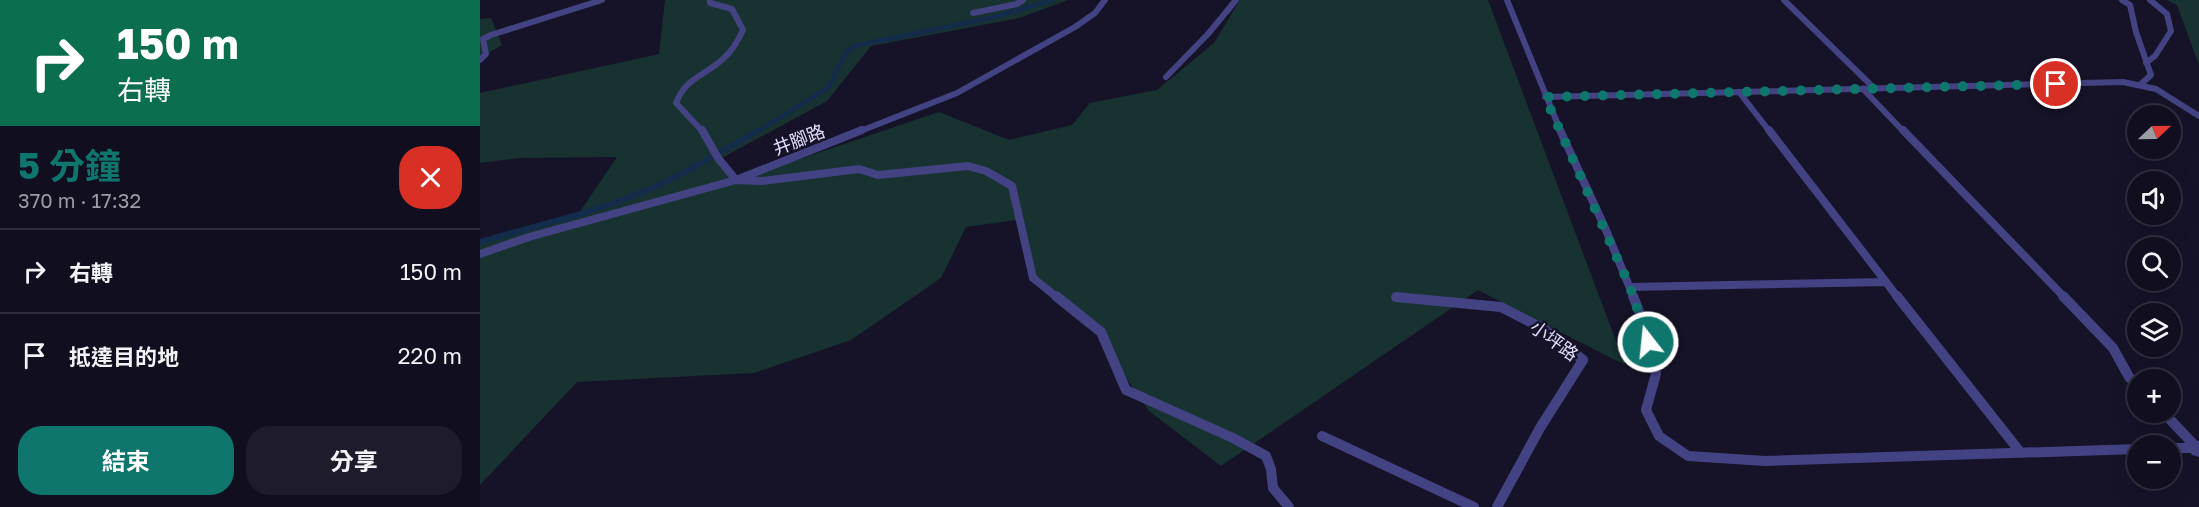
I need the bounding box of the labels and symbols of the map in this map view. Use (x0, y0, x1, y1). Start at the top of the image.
pin (2030, 58, 2081, 109)
north arrow (2127, 105, 2181, 159)
street label: 井腳路 (769, 119, 828, 159)
position arrow (1616, 310, 1680, 374)
street label: 小坪路 (1526, 315, 1583, 365)

